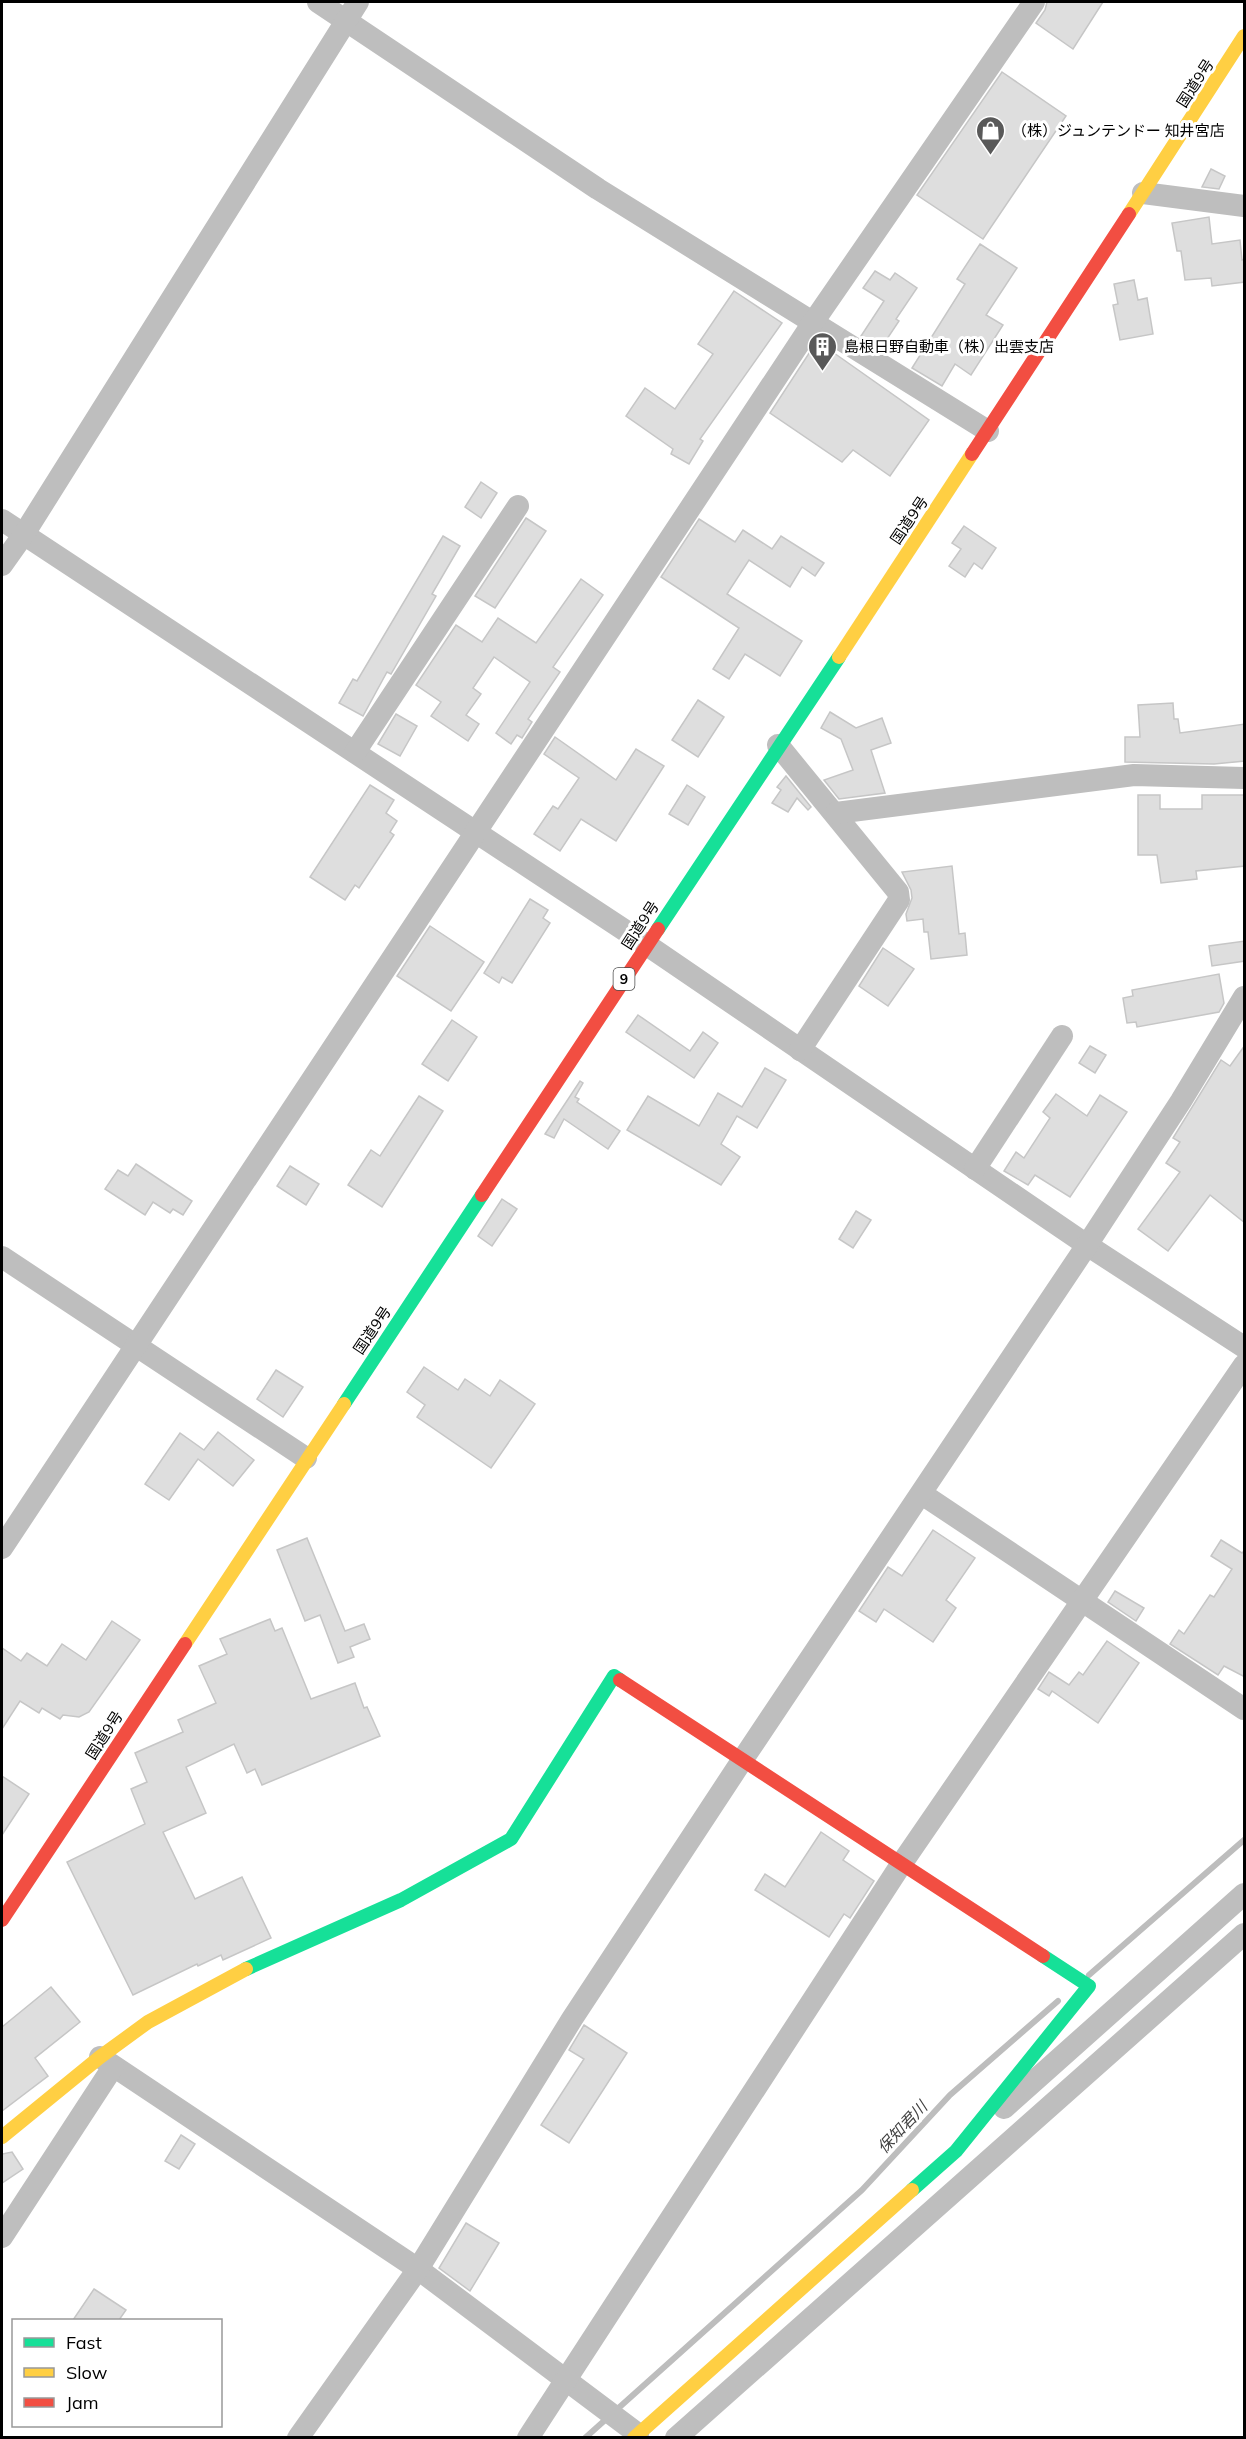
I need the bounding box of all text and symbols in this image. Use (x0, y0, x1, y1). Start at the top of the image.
street label: 国道9号 (1172, 55, 1218, 111)
shop icon: （株）ジュンテンドー 知井宮店 (975, 114, 1007, 156)
place label: （株）ジュンテンドー 知井宮店 (1012, 121, 1225, 140)
building icon: 島根日野自動車（株）出雲支店 (807, 330, 839, 372)
place label: 島根日野自動車（株）出雲支店 (844, 337, 1054, 356)
street label: 国道9号 (886, 492, 932, 548)
street label: 国道9号 (617, 897, 663, 953)
road number: 9 (614, 968, 634, 990)
street label: 国道9号 (349, 1302, 395, 1358)
street label: 国道9号 (81, 1707, 127, 1763)
water label: 保知君川 (873, 2095, 932, 2157)
legend (12, 2319, 222, 2427)
text: Fast (66, 2331, 102, 2354)
text: Slow (66, 2361, 108, 2384)
text: Jam (66, 2391, 99, 2414)

